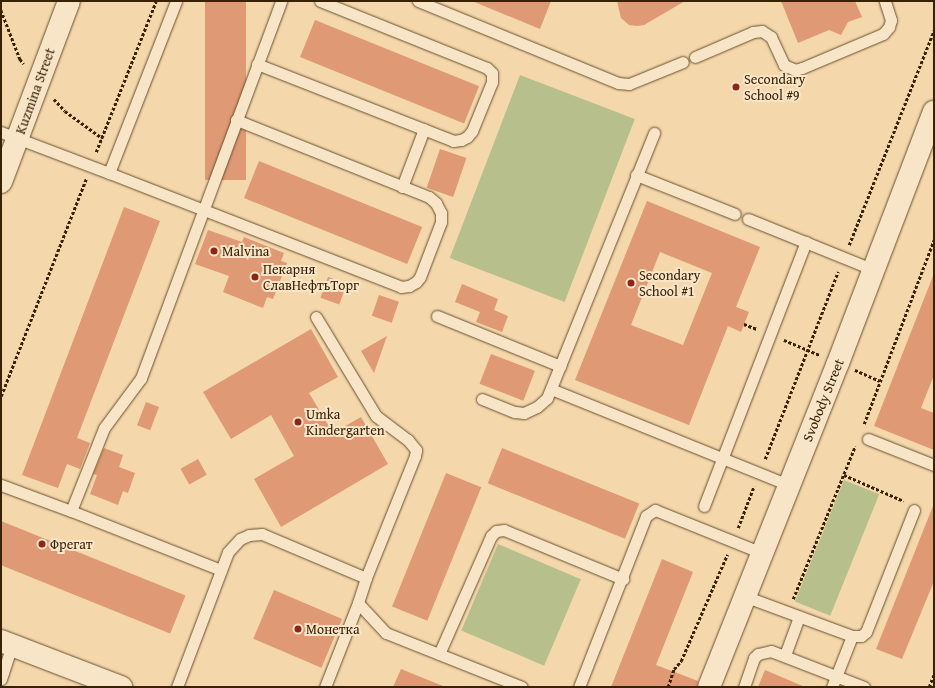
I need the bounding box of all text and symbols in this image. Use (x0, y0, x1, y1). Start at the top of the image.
street label: Kuzmina Street (12, 46, 58, 136)
place label: Secondary School #9 (744, 71, 805, 104)
marker: Secondary School #9 (731, 82, 741, 92)
place label: Malvina (222, 243, 269, 259)
marker: Malvina (209, 246, 219, 256)
place label: Пекарня СлавНефтьТорг (263, 261, 359, 294)
place label: Secondary School #1 (639, 267, 700, 300)
marker: Пекарня СлавНефтьТорг (250, 272, 260, 282)
marker: Secondary School #1 (626, 278, 636, 288)
street label: Svobody Street (799, 356, 847, 444)
place label: Umka Kindergarten (306, 406, 385, 438)
marker: Umka Kindergarten (293, 417, 303, 427)
place label: Фрегат (50, 536, 93, 552)
marker: Фрегат (37, 539, 47, 549)
place label: Монетка (306, 621, 360, 637)
marker: Монетка (293, 624, 303, 634)

